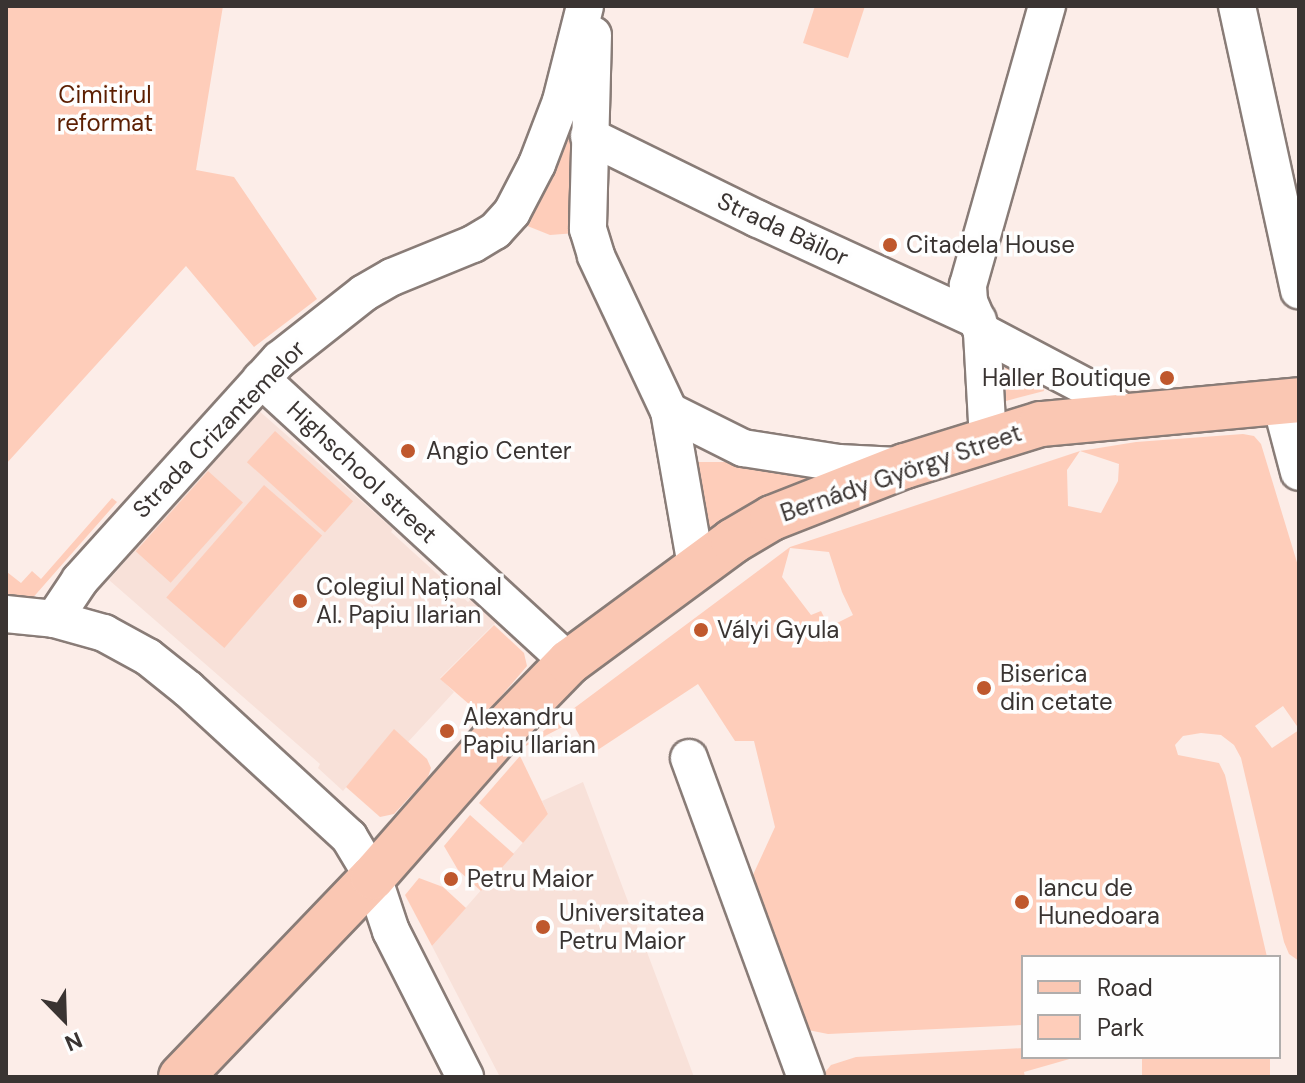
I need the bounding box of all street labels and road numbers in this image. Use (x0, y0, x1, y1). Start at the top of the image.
street label: Strada Băilor (713, 186, 853, 272)
street label: Strada Crizantemelor (127, 334, 311, 524)
street label: Highschool street (281, 395, 443, 549)
street label: Bernády György Street (777, 418, 1025, 528)

